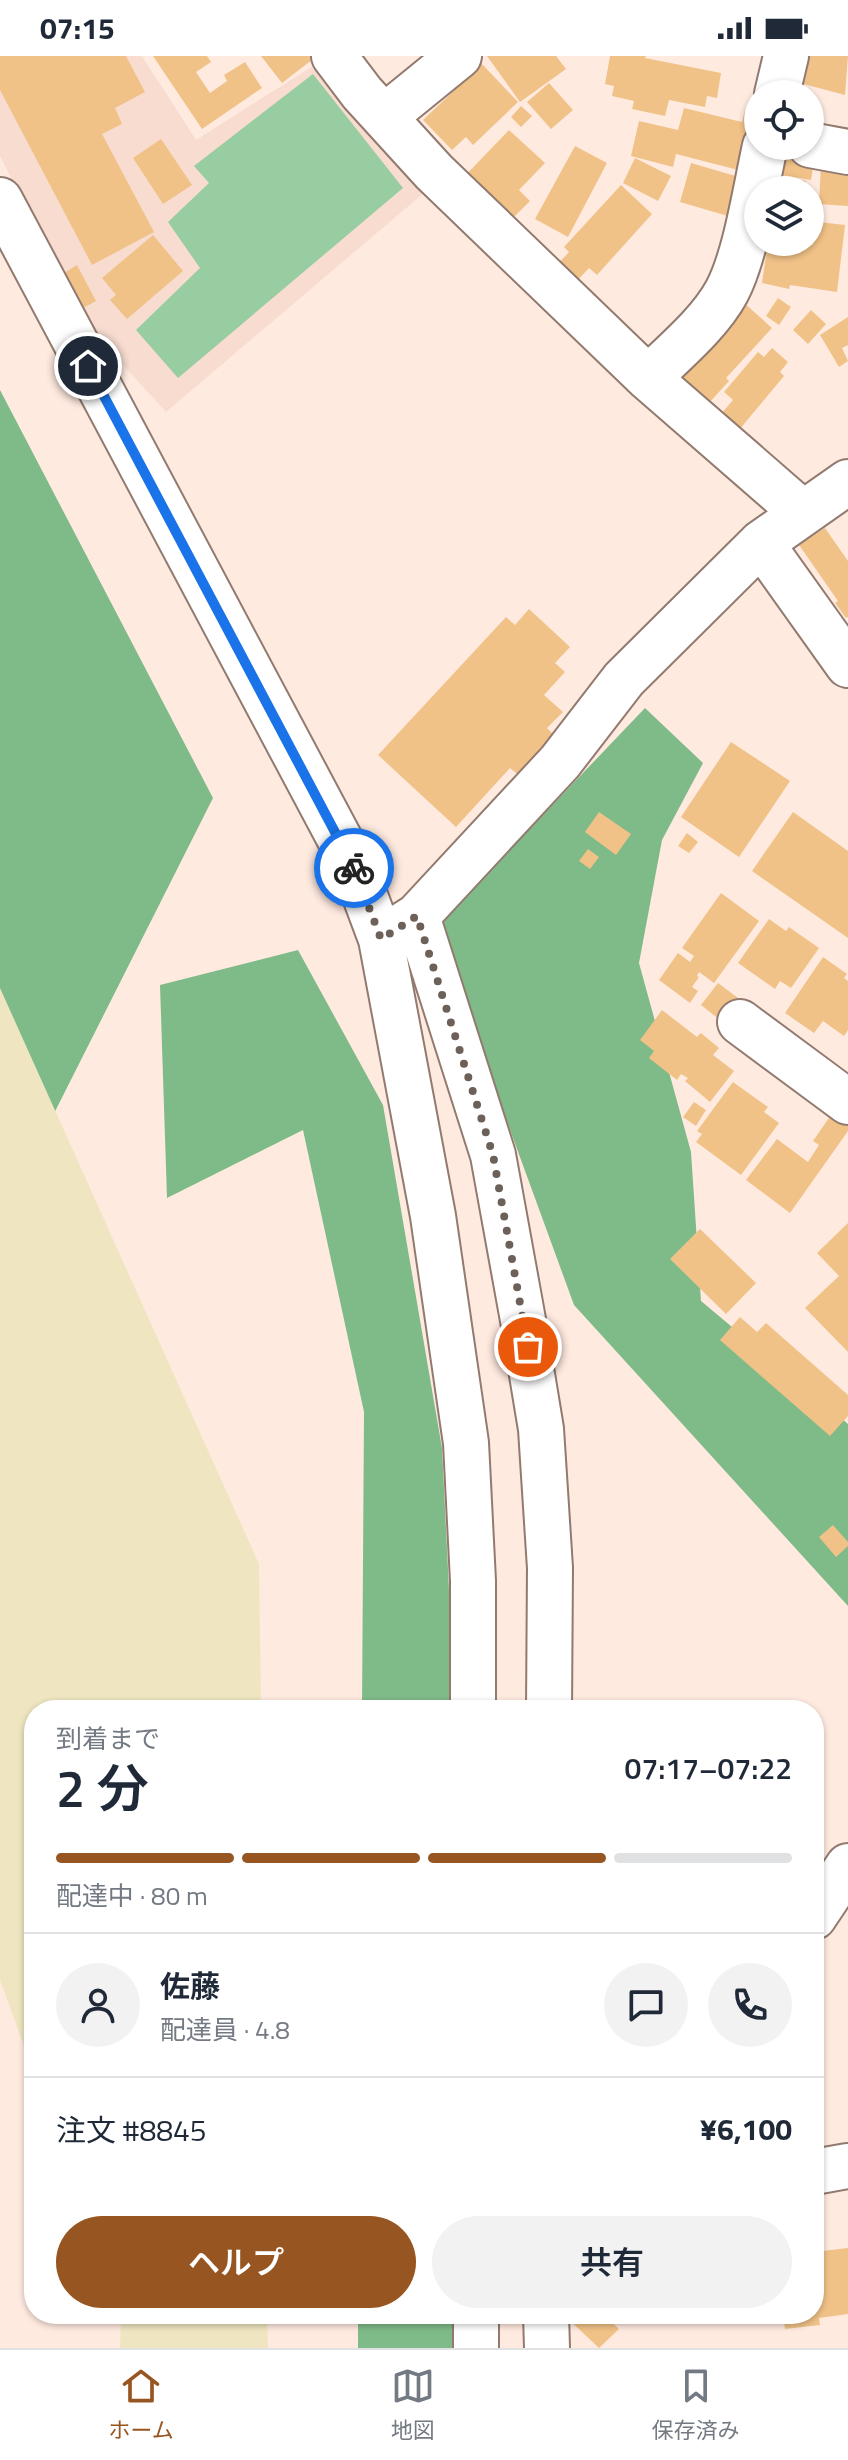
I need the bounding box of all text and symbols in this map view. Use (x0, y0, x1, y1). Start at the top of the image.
text: 07:15 (40, 5, 115, 51)
map controls (744, 80, 824, 256)
button: locate (744, 80, 824, 160)
button: layers (744, 176, 824, 256)
pin (54, 332, 122, 400)
icon: home (66, 344, 110, 388)
courier (314, 828, 394, 908)
icon: bike (332, 846, 376, 890)
pin (494, 1313, 562, 1381)
icon: bag (506, 1325, 550, 1369)
text: 到着まで (56, 1719, 160, 1758)
text: 07:17–07:22 (625, 1745, 792, 1791)
text: 2 分 (56, 1748, 149, 1827)
text: 配達中 · 80 m (56, 1876, 208, 1915)
button: person (56, 1963, 140, 2047)
text: 佐藤 (160, 1963, 220, 2009)
button: chat (604, 1963, 688, 2047)
button: phone (708, 1963, 792, 2047)
text: 配達員 · 4.8 (160, 2010, 290, 2049)
text: ¥6,100 (700, 2106, 792, 2152)
text: 注文 #8845 (56, 2107, 207, 2153)
button: ヘルプ (56, 2216, 416, 2308)
button: 共有 (432, 2216, 792, 2308)
tab: ホーム (108, 2364, 174, 2447)
tab: 地図 (391, 2364, 435, 2447)
tab: 保存済み (652, 2364, 740, 2447)

